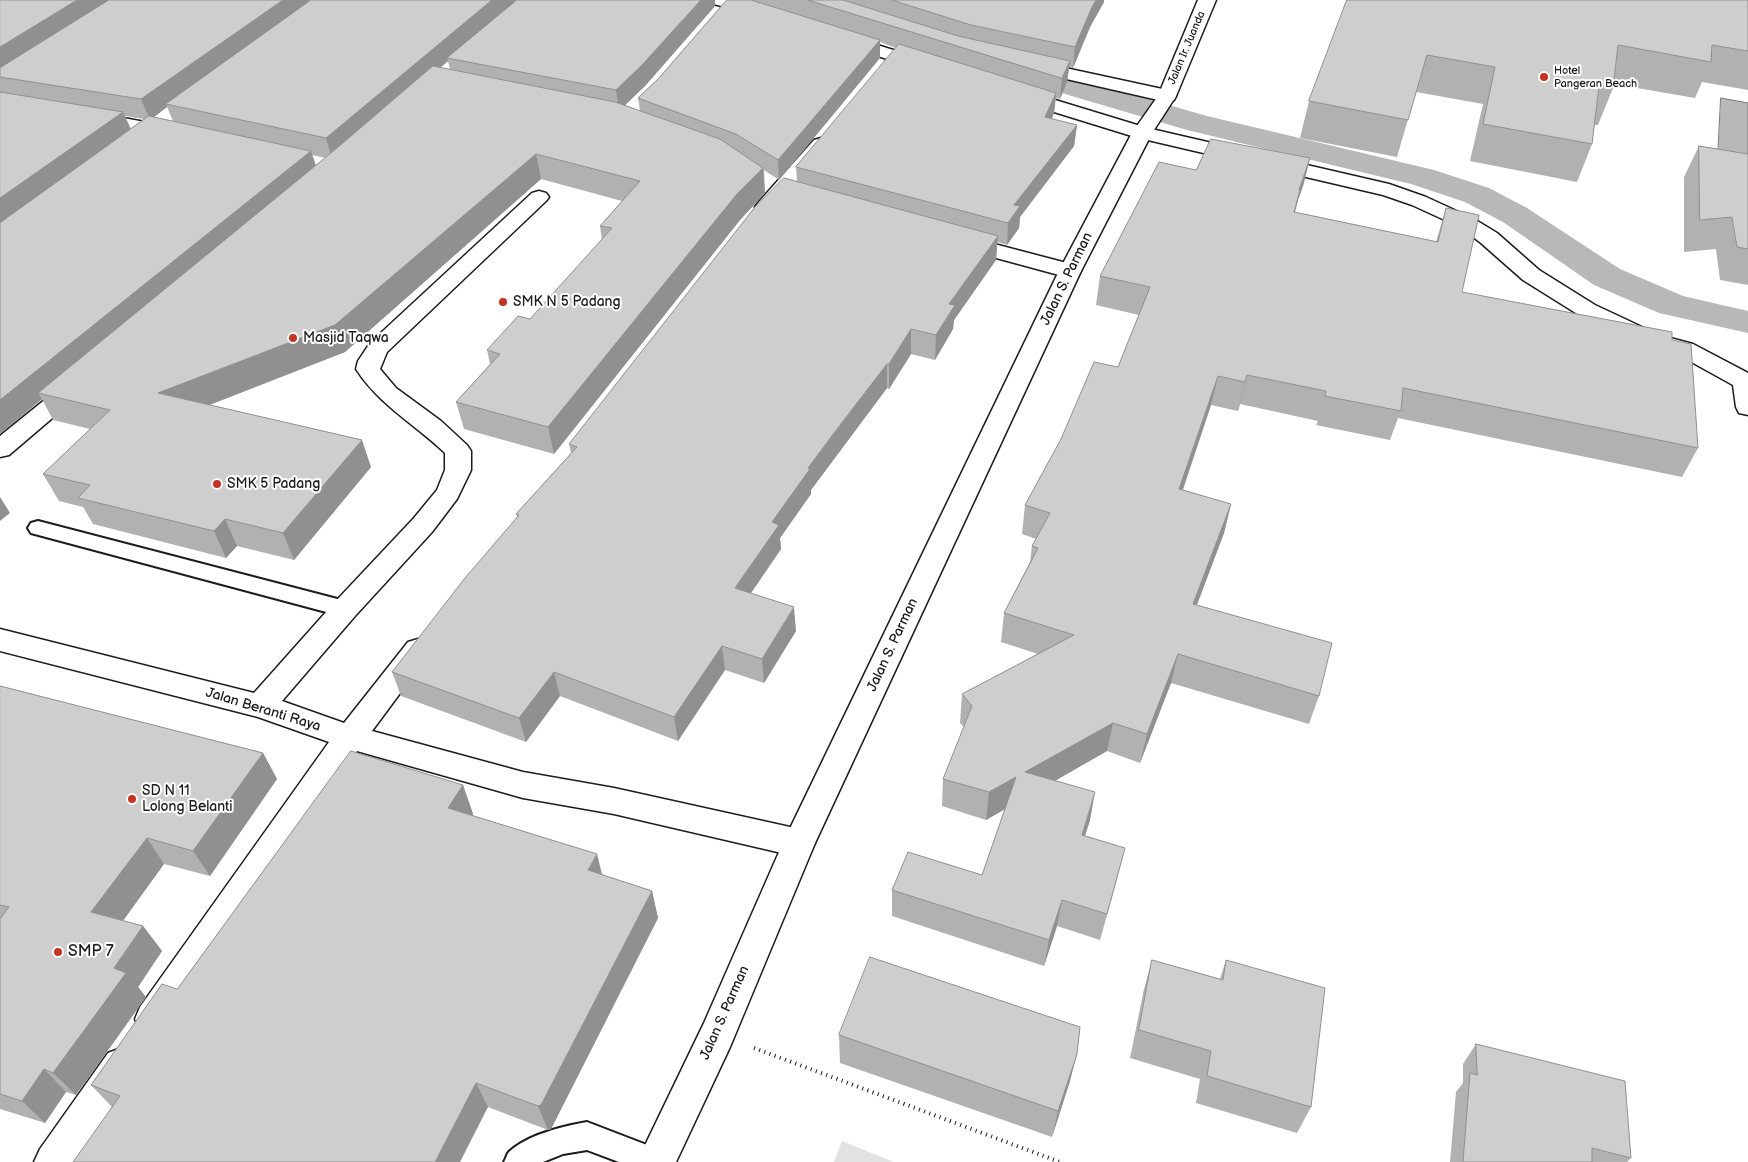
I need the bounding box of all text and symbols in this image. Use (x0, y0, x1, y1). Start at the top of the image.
street label: Jalan Ir. Juanda (1166, 9, 1208, 87)
place label: Hotel Pangeran Beach (1554, 64, 1637, 90)
marker: Hotel Pangeran Beach (1538, 71, 1550, 83)
street label: Jalan S. Parman (1037, 230, 1097, 328)
place label: SMK N 5 Padang (513, 294, 621, 310)
marker: SMK N 5 Padang (497, 296, 509, 308)
place label: Masjid Taqwa (303, 330, 389, 346)
marker: Masjid Taqwa (287, 332, 299, 344)
place label: SMK 5 Padang (227, 476, 320, 492)
marker: SMK 5 Padang (211, 478, 223, 490)
street label: Jalan S. Parman (864, 596, 922, 694)
street label: Jalan Beranti Raya (204, 685, 322, 735)
place label: SD N 11 Lolong Belanti (142, 783, 233, 816)
marker: SD N 11 Lolong Belanti (126, 793, 138, 805)
place label: SMP 7 (68, 942, 114, 962)
marker: SMP 7 (52, 946, 64, 958)
street label: Jalan S. Parman (697, 963, 753, 1063)

